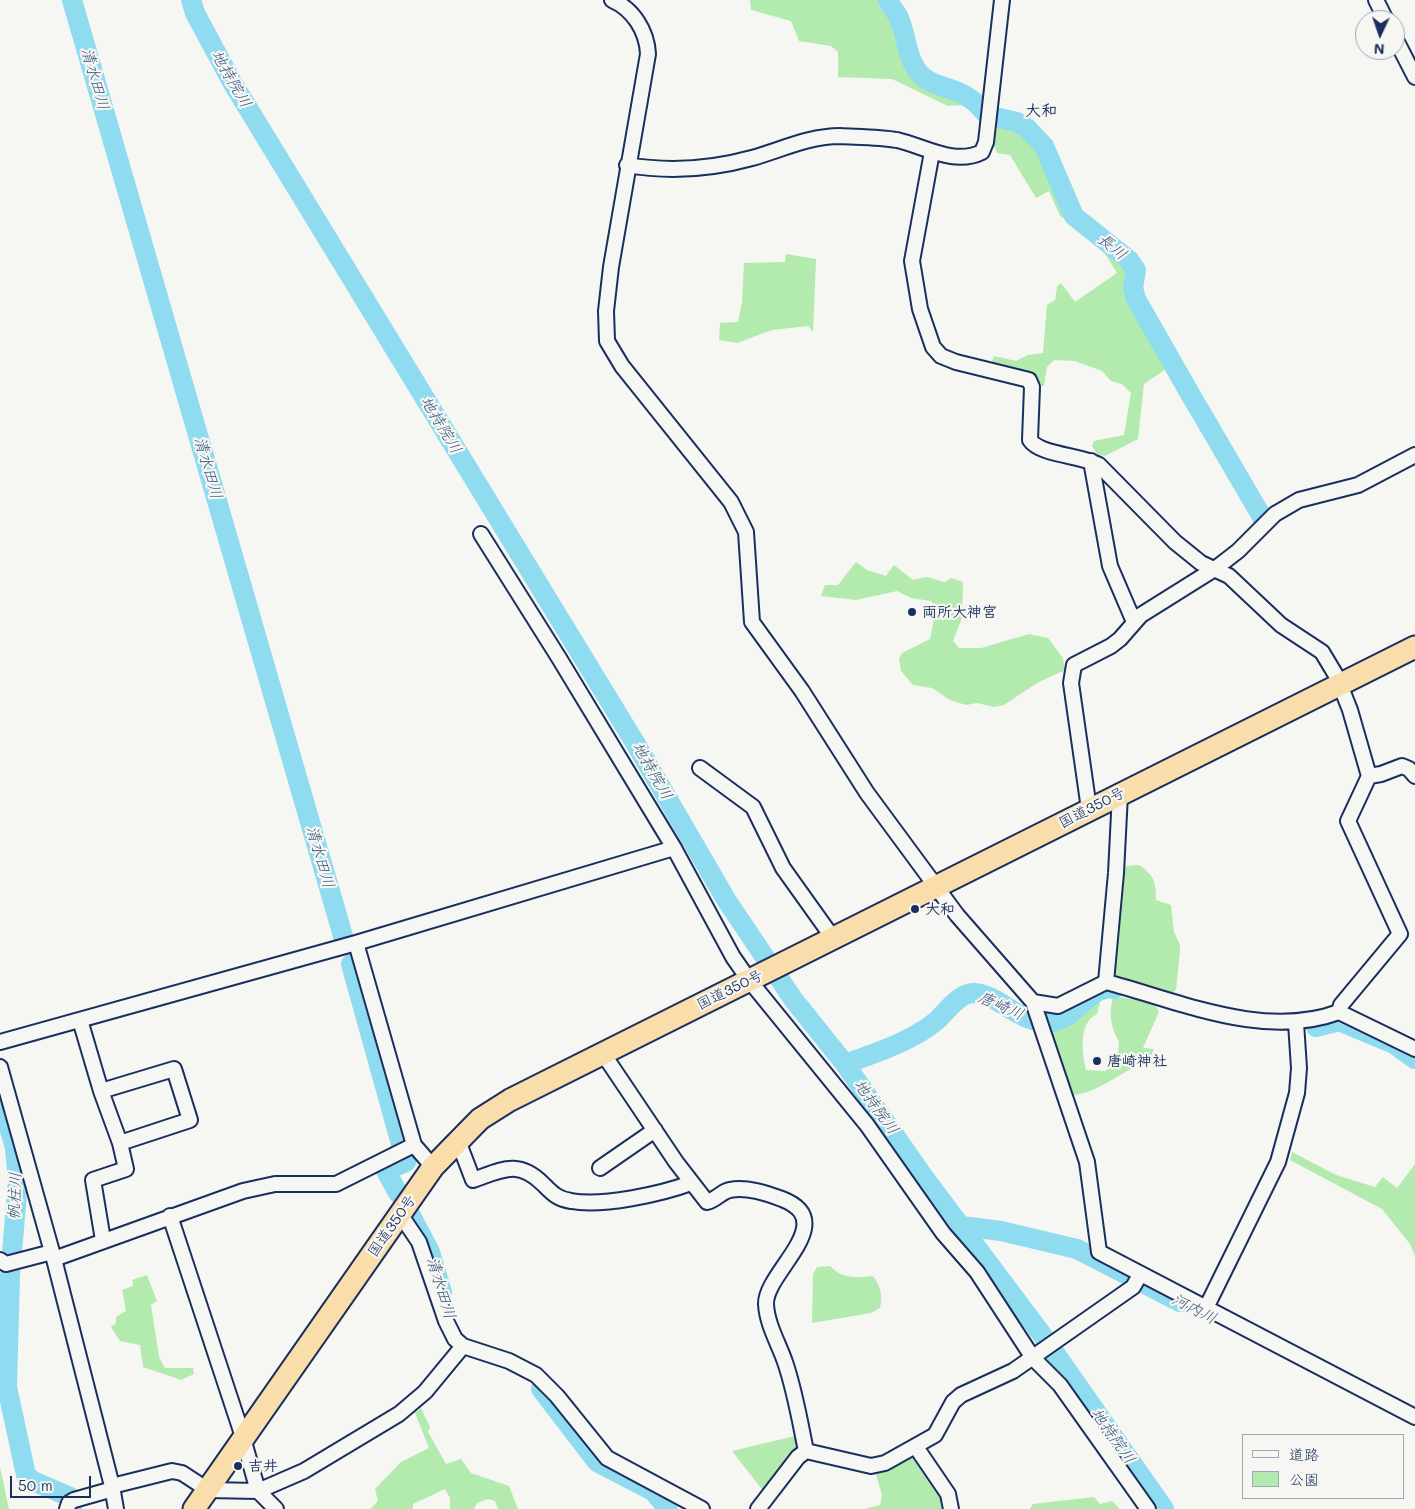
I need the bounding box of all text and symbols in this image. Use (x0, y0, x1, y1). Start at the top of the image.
north arrow (1355, 10, 1405, 60)
text: N (1373, 40, 1385, 59)
water label: 清水田川 (77, 46, 113, 112)
water label: 地持院川 (207, 46, 255, 112)
district label: 大和 (1025, 101, 1057, 121)
water label: 長川 (1094, 229, 1130, 265)
water label: 地持院川 (416, 393, 466, 457)
water label: 清水田川 (190, 435, 226, 501)
place label: 両所大神宮 (922, 603, 997, 621)
marker: 両所大神宮 (906, 606, 918, 618)
water label: 地持院川 (628, 738, 676, 804)
street label: 国道350号 (1056, 784, 1128, 832)
water label: 清水田川 (302, 824, 338, 890)
place label: 大和 (925, 900, 955, 918)
marker: 大和 (909, 903, 921, 915)
street label: 国道350号 (694, 966, 766, 1014)
water label: 唐崎川 (975, 987, 1027, 1025)
place label: 唐崎神社 (1107, 1052, 1167, 1070)
marker: 唐崎神社 (1091, 1055, 1103, 1067)
water label: 地持院川 (849, 1075, 903, 1139)
water label: 帆柱川 (5, 1172, 25, 1220)
street label: 国道350号 (364, 1191, 420, 1261)
water label: 清水田川 (422, 1255, 460, 1321)
water label: 河内川 (1168, 1290, 1220, 1328)
water label: 地持院川 (1087, 1404, 1139, 1468)
legend (1242, 1434, 1405, 1499)
text: 道路 (1289, 1444, 1319, 1464)
place label: 吉井 (248, 1457, 278, 1475)
marker: 吉井 (232, 1460, 244, 1472)
scale bar (12, 1466, 94, 1498)
text: 公園 (1289, 1469, 1319, 1489)
text: 50 m (18, 1475, 53, 1495)

